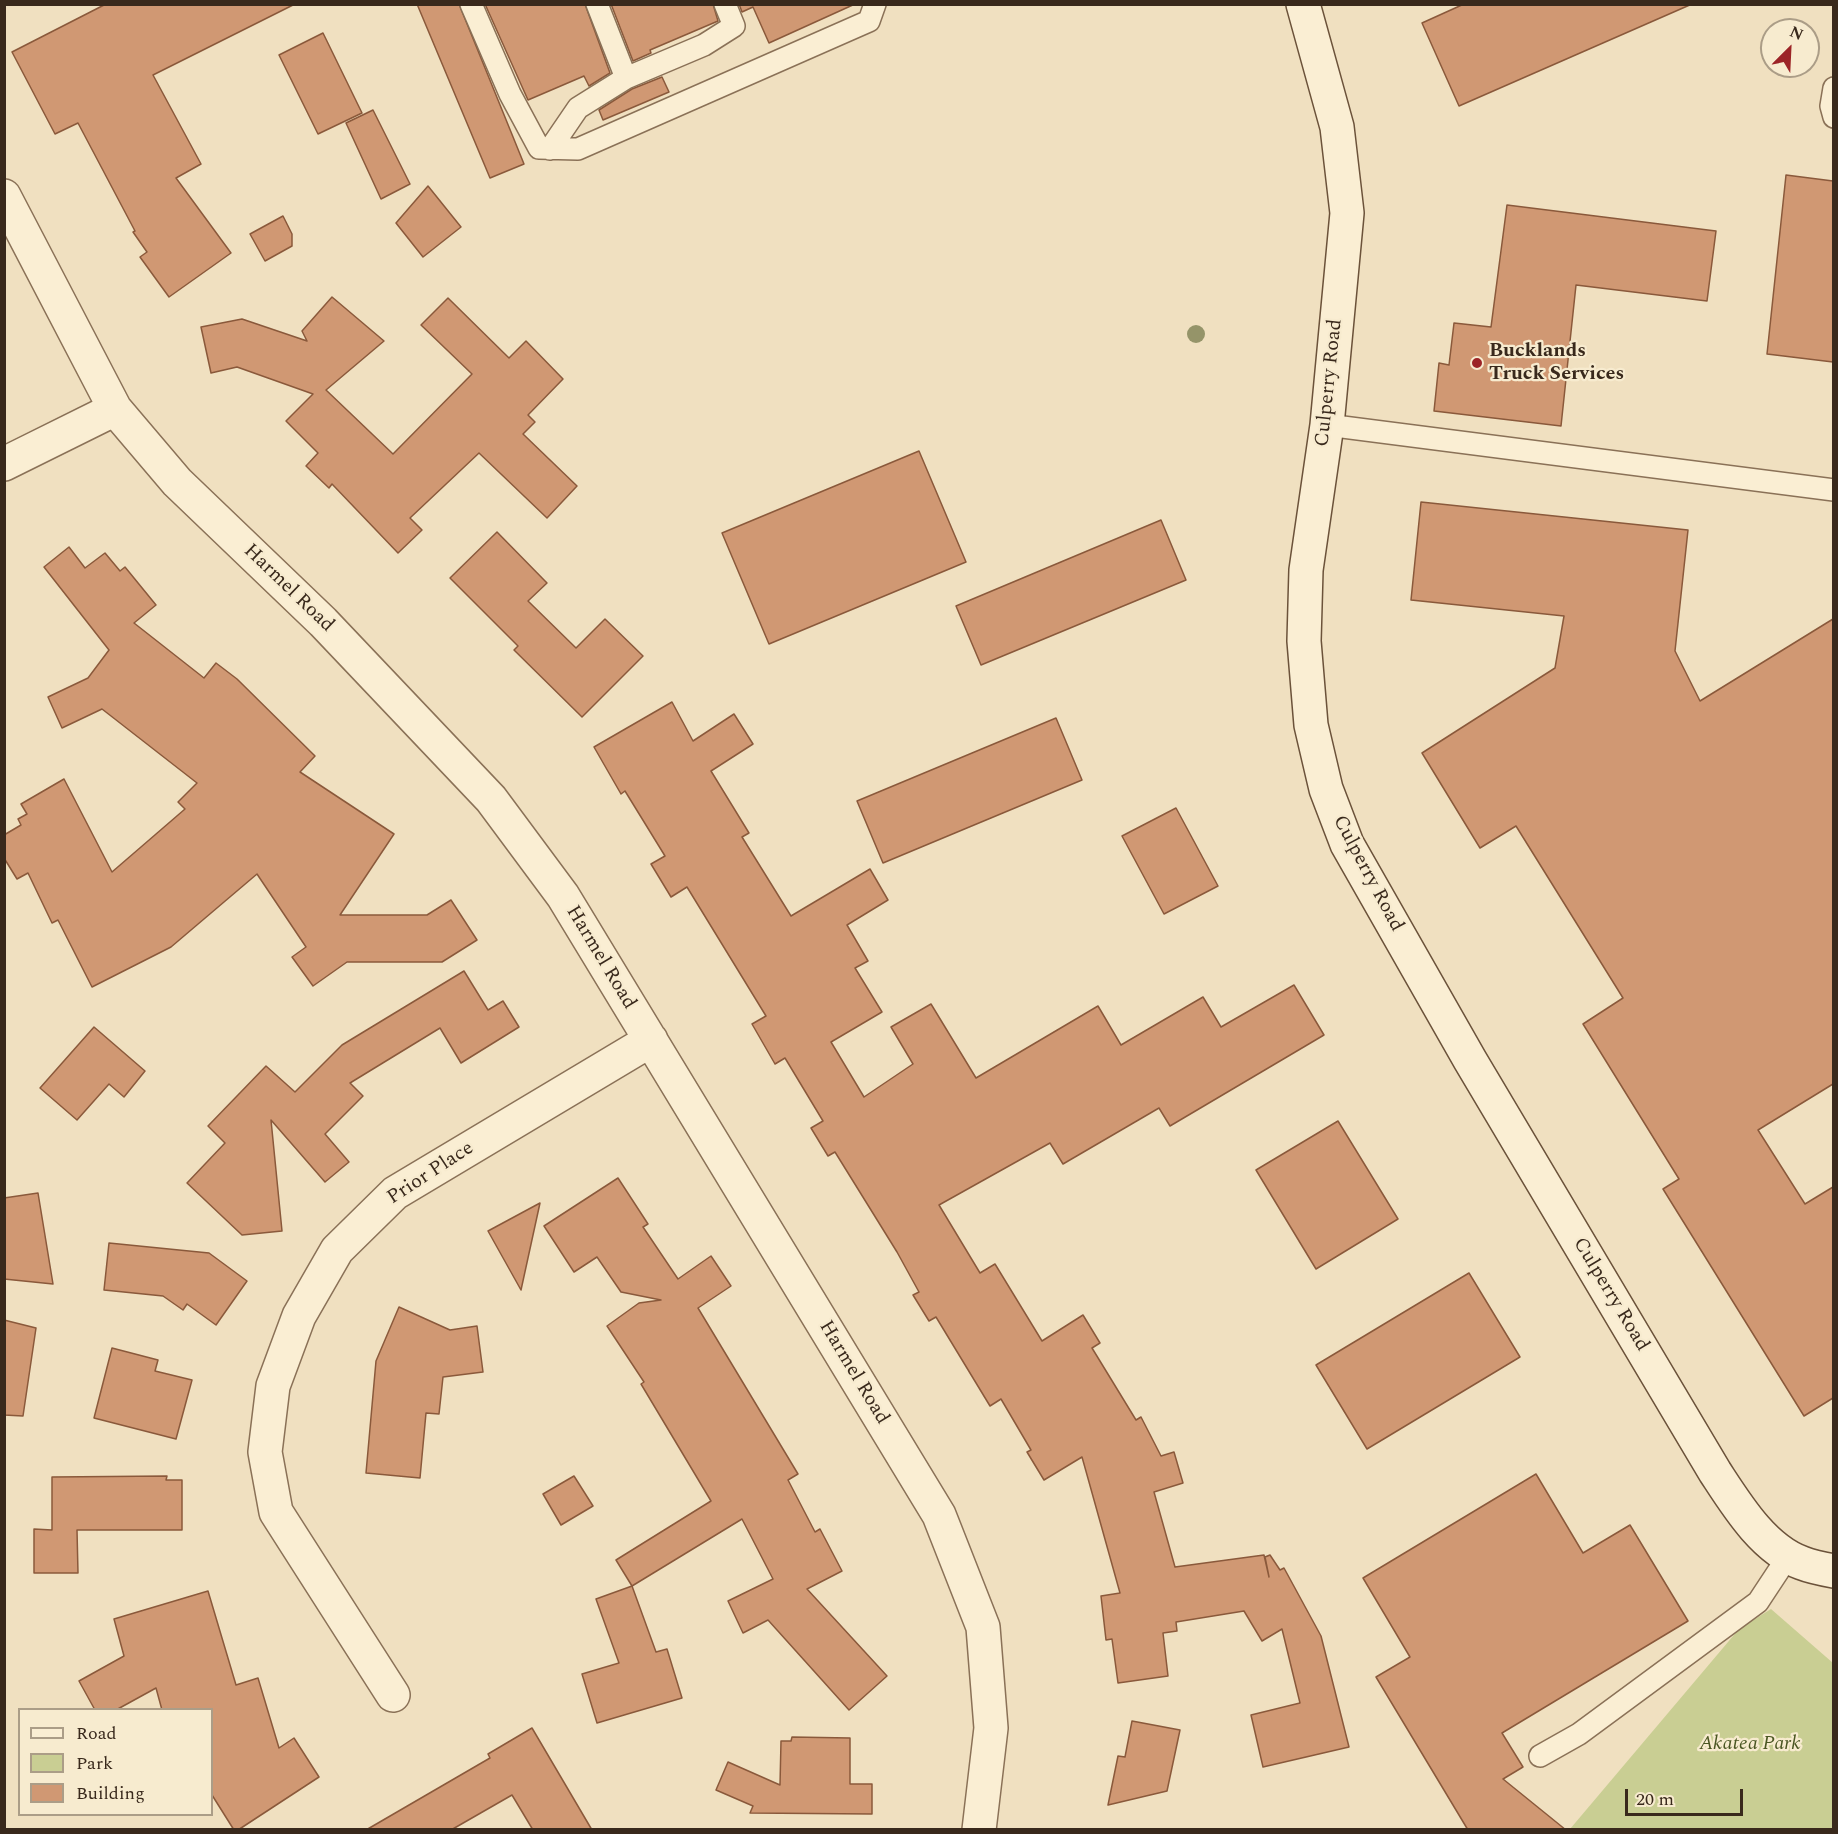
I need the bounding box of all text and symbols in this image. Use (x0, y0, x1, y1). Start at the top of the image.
north arrow (1760, 18, 1820, 78)
text: N (1786, 20, 1807, 47)
street label: Culperry Road (1311, 318, 1349, 448)
place label: Bucklands Truck Services (1489, 340, 1624, 387)
marker: Bucklands Truck Services (1470, 356, 1484, 370)
street label: Harmel Road (238, 540, 338, 638)
street label: Culperry Road (1326, 812, 1408, 936)
street label: Harmel Road (560, 902, 640, 1014)
street label: Prior Place (383, 1137, 479, 1211)
street label: Culperry Road (1567, 1234, 1653, 1356)
street label: Harmel Road (813, 1317, 893, 1429)
legend (18, 1708, 213, 1816)
text: Road (76, 1720, 117, 1747)
park label: Akatea Park (1699, 1733, 1801, 1757)
text: Park (76, 1750, 113, 1777)
scale bar (1628, 1777, 1746, 1815)
text: Building (76, 1780, 145, 1807)
text: 20 m (1636, 1786, 1674, 1813)

